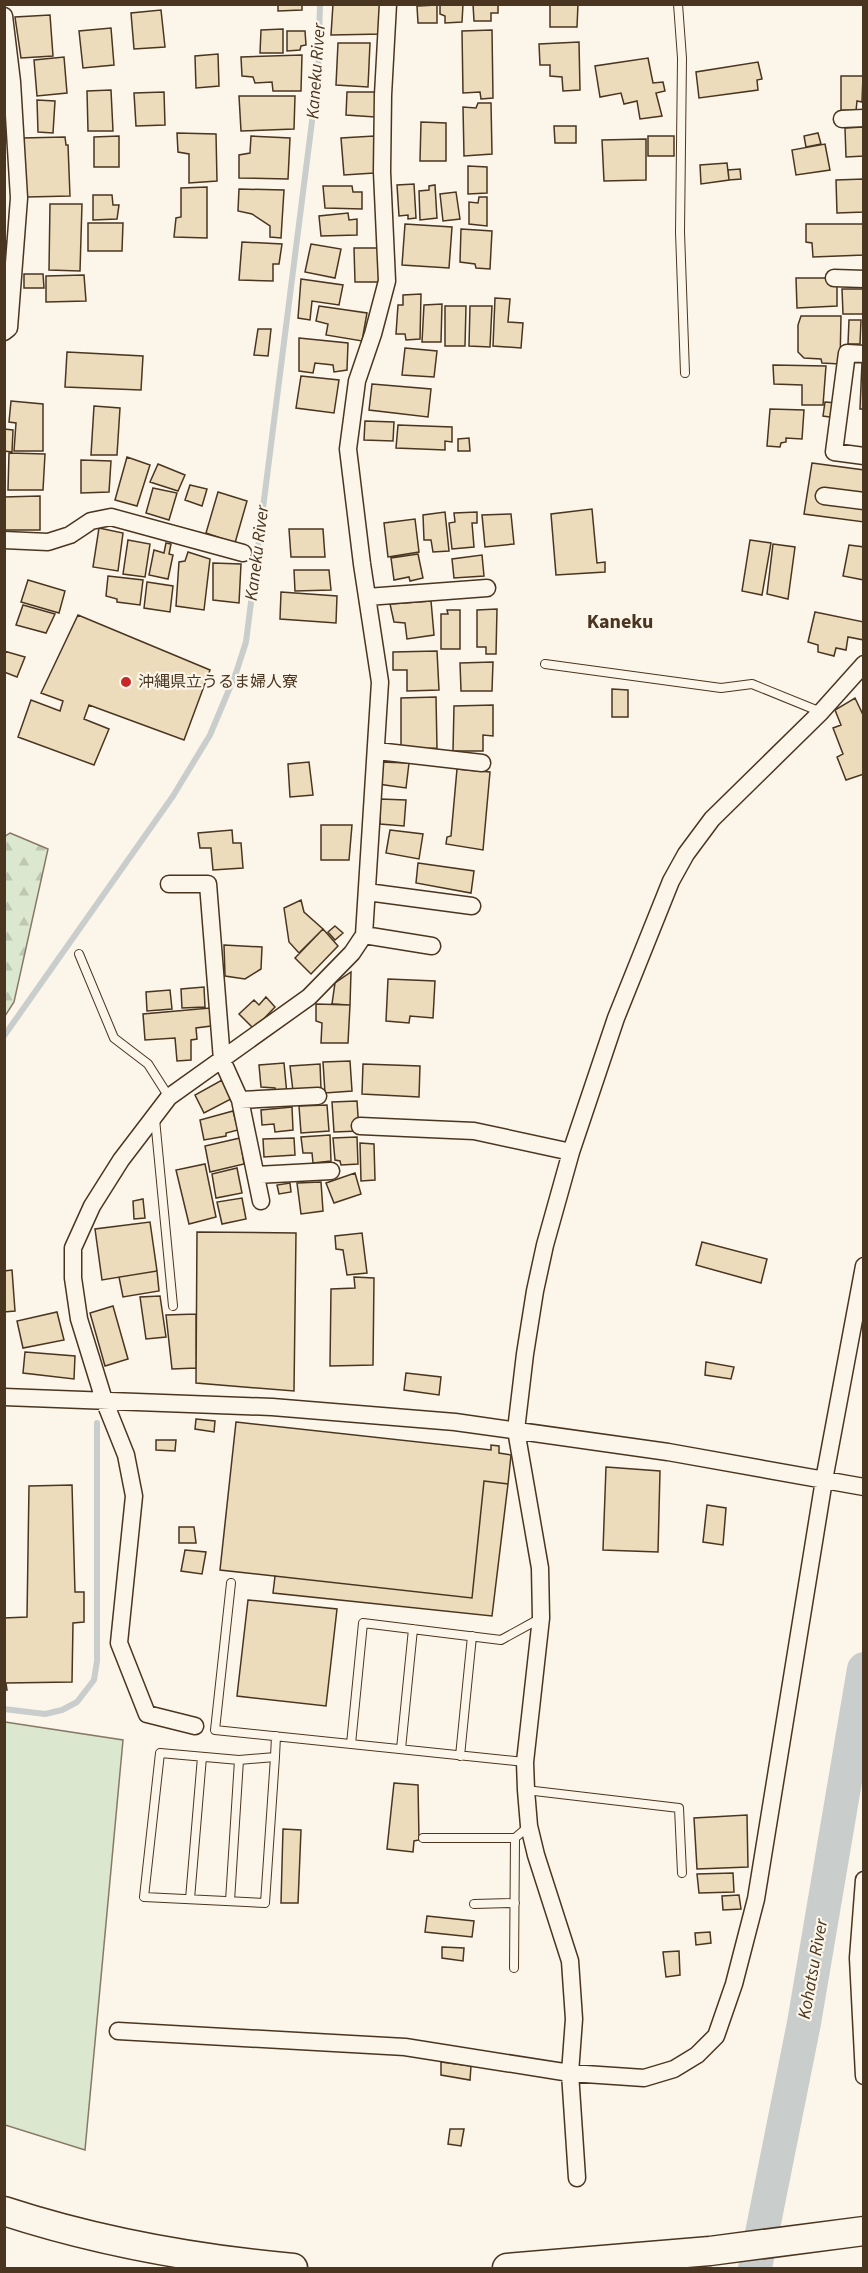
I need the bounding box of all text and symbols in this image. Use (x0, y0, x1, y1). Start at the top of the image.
water label: Kaneku River (300, 21, 332, 120)
water label: Kaneku River (239, 503, 275, 602)
district label: Kaneku (587, 608, 653, 636)
place label: 沖縄県立うるま婦人寮 (138, 671, 298, 693)
marker: 沖縄県立うるま婦人寮 (119, 675, 133, 689)
water label: Kohatsu River (792, 1916, 834, 2021)

